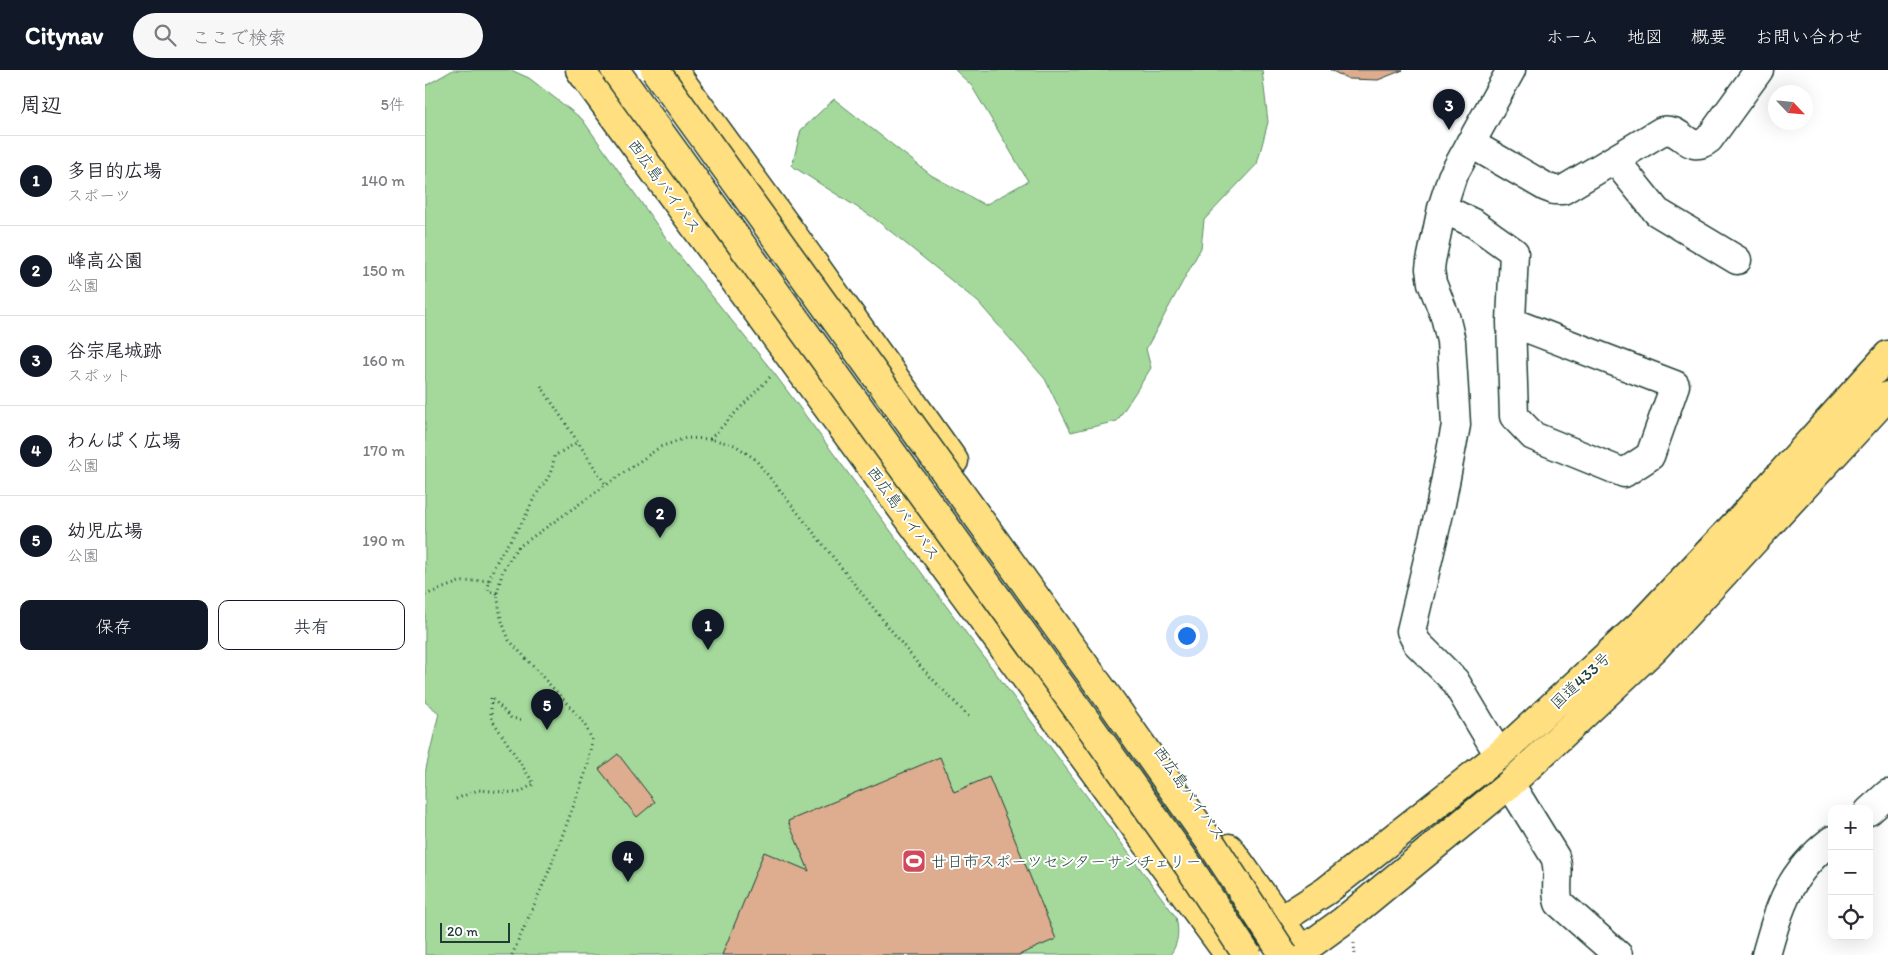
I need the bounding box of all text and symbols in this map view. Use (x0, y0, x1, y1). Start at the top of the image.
search box (133, 13, 483, 58)
text: Citynav (25, 21, 103, 50)
icon: search (151, 21, 179, 49)
text: ここで検索 (191, 26, 286, 49)
text: ホーム (1546, 26, 1599, 48)
text: 地図 (1627, 26, 1663, 48)
text: 概要 (1691, 26, 1727, 48)
text: お問い合わせ (1755, 26, 1863, 48)
north arrow (1768, 85, 1813, 130)
pin: 3 (1433, 89, 1465, 130)
text: 周辺 (20, 92, 62, 117)
text: 5件 (381, 95, 405, 114)
street label: 西広島バイパス (624, 136, 705, 237)
text: 多目的広場 (67, 159, 162, 182)
text: 1 (32, 171, 40, 190)
text: 140 m (361, 171, 405, 190)
text: スポーツ (67, 186, 131, 205)
text: 峰高公園 (67, 249, 143, 272)
text: 2 (32, 261, 40, 280)
text: 150 m (362, 261, 405, 280)
text: 公園 (67, 276, 99, 295)
text: 谷宗尾城跡 (67, 339, 162, 362)
text: 3 (32, 351, 40, 370)
text: 160 m (362, 351, 405, 370)
text: スポット (67, 366, 131, 385)
text: わんぱく広場 (67, 429, 181, 452)
text: 4 (31, 441, 41, 460)
text: 170 m (363, 441, 405, 460)
text: 公園 (67, 456, 99, 475)
street label: 西広島バイパス (863, 463, 944, 564)
pin: 2 (644, 497, 676, 538)
text: 幼児広場 (67, 519, 143, 542)
text: 5 (32, 531, 40, 550)
text: 190 m (362, 531, 405, 550)
text: 公園 (67, 546, 99, 565)
button: 保存 (20, 600, 208, 650)
button: 共有 (218, 600, 405, 650)
pin: 1 (692, 609, 724, 650)
your location (1174, 623, 1200, 649)
street label: 国道433号 (1546, 648, 1614, 713)
pin: 5 (531, 689, 563, 730)
street label: 西広島バイパス (1150, 742, 1229, 844)
map controls (1828, 805, 1873, 940)
button: + (1828, 805, 1873, 850)
pin: 4 (612, 841, 644, 882)
sports icon: 廿日市スポーツセンターサンチェリー (901, 848, 927, 874)
button: − (1828, 850, 1873, 895)
place label: 廿日市スポーツセンターサンチェリー (931, 852, 1201, 871)
button: locate (1828, 895, 1873, 940)
scale bar (440, 920, 510, 943)
text: 20 m (447, 923, 478, 940)

